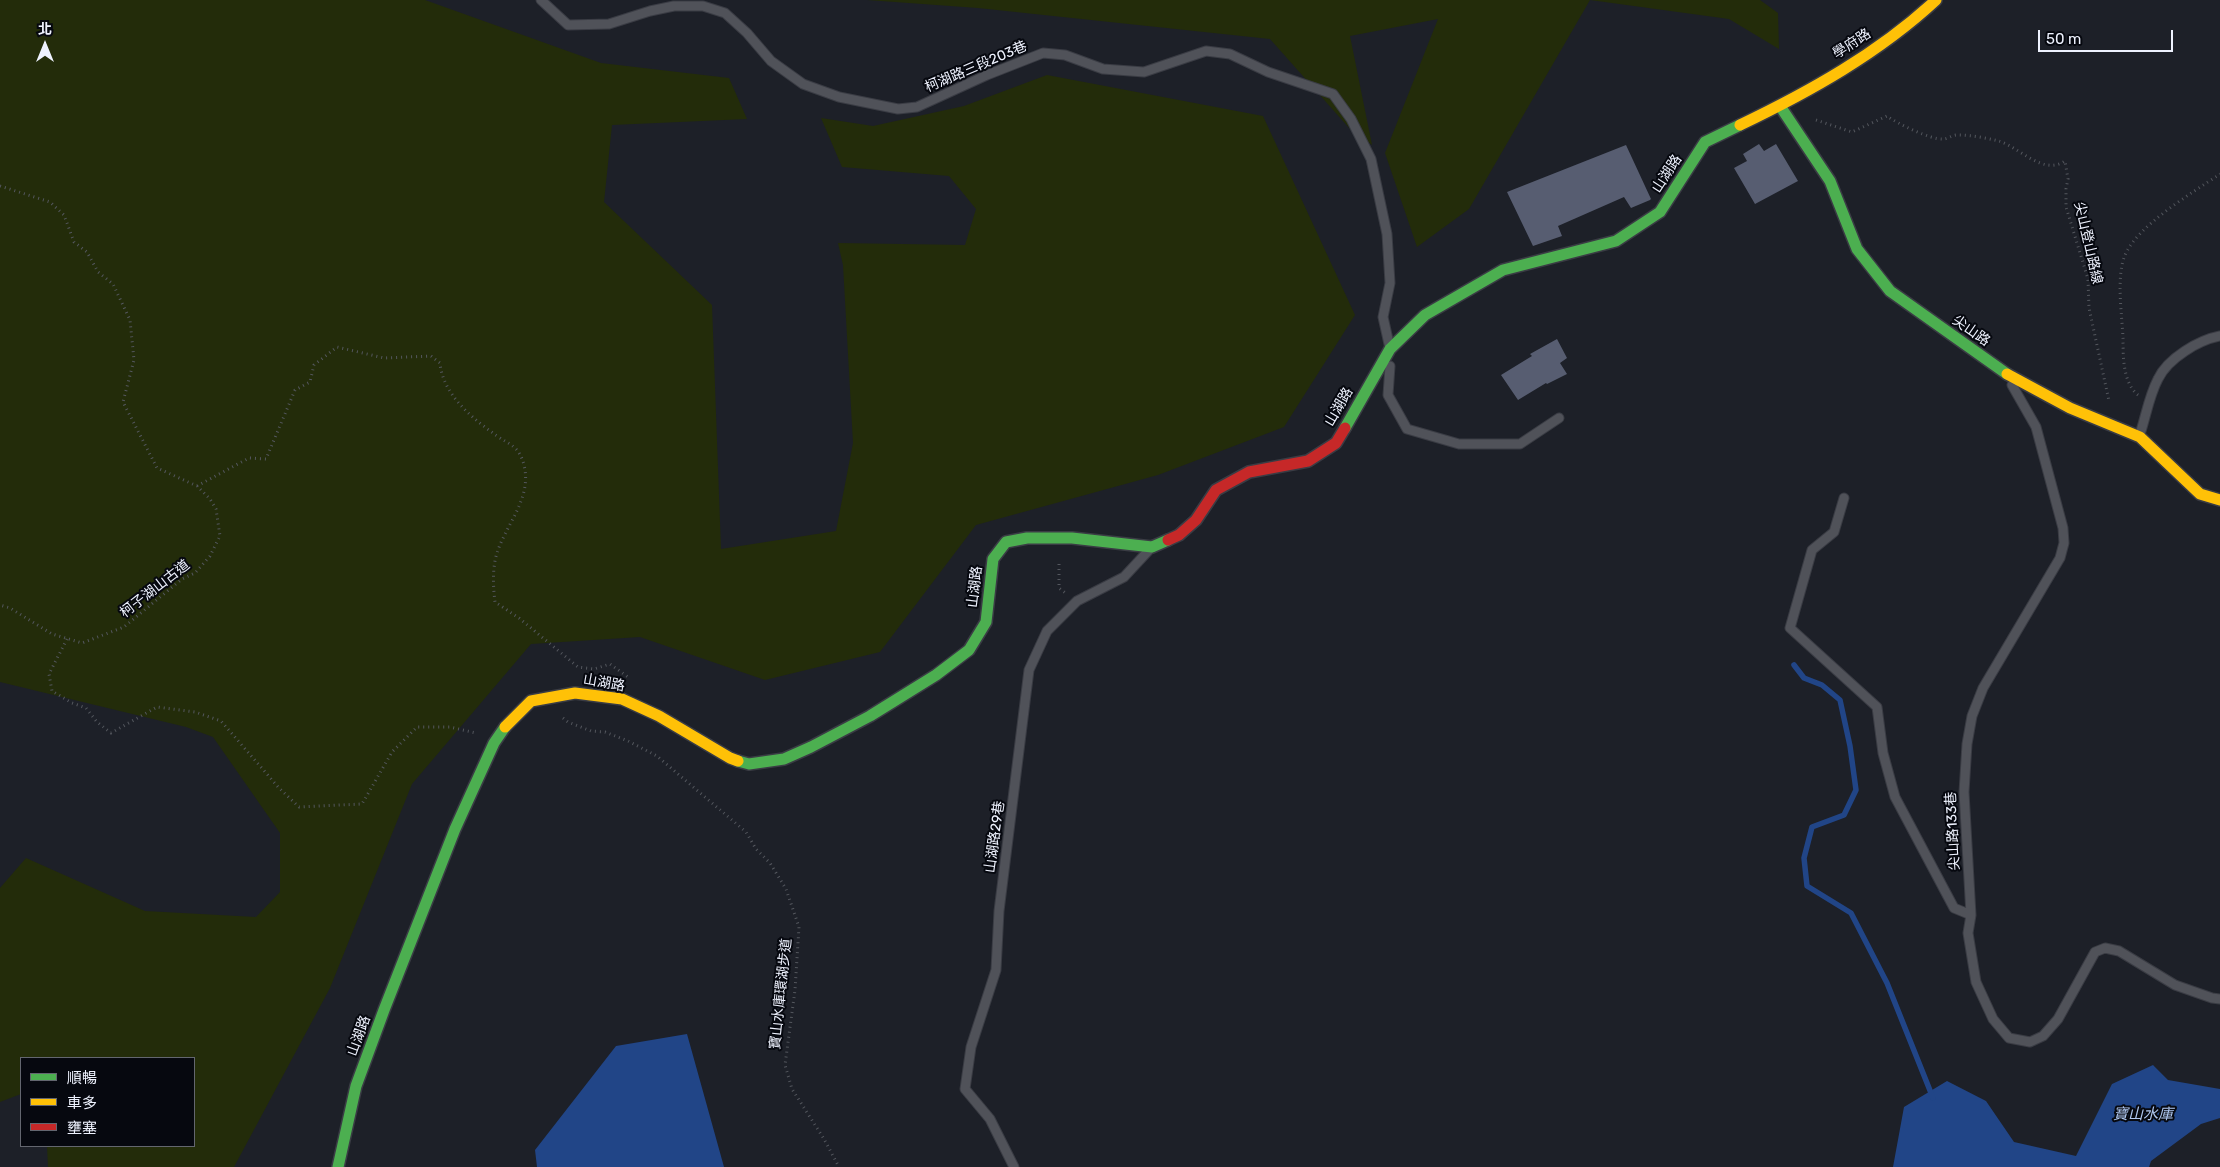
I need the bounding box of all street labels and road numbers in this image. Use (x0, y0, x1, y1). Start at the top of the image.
street label: 學府路 (1830, 26, 1874, 62)
street label: 柯湖路三段203巷 (922, 38, 1030, 96)
street label: 山湖路 (1649, 152, 1685, 196)
street label: 尖山登山路線 (2070, 200, 2106, 286)
street label: 尖山路 (1949, 312, 1993, 350)
street label: 山湖路 (1321, 385, 1357, 429)
street label: 柯子湖山古道 (117, 557, 193, 621)
street label: 山湖路 (964, 565, 986, 609)
street label: 山湖路 (582, 671, 626, 695)
street label: 尖山路133巷 (1943, 791, 1963, 871)
street label: 山湖路29巷 (982, 800, 1008, 874)
street label: 寶山水庫環湖步道 (767, 937, 795, 1051)
street label: 山湖路 (344, 1013, 374, 1059)

